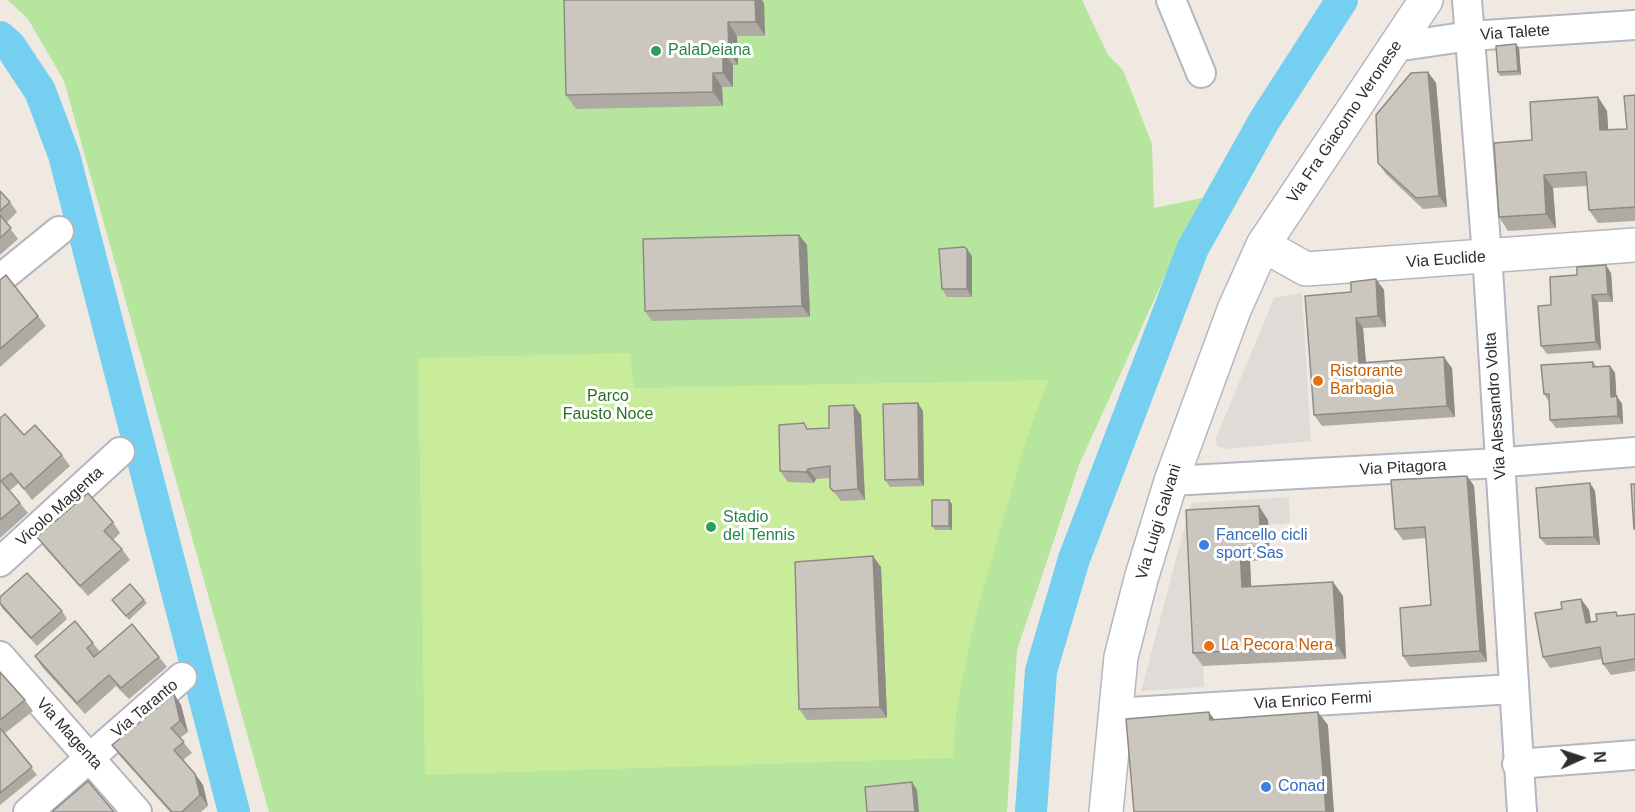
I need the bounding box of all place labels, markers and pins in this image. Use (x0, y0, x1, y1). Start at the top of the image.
place label: PalaDeiana (668, 41, 751, 61)
marker: PalaDeiana (649, 44, 663, 58)
place label: Ristorante Barbagia (1330, 362, 1403, 400)
marker: Ristorante Barbagia (1311, 374, 1325, 388)
place label: Stadio del Tennis (723, 508, 795, 546)
marker: Stadio del Tennis (704, 520, 718, 534)
place label: Fancello cicli sport Sas (1216, 526, 1308, 564)
marker: Fancello cicli sport Sas (1197, 538, 1211, 552)
place label: La Pecora Nera (1221, 636, 1333, 656)
marker: La Pecora Nera (1202, 639, 1216, 653)
place label: Conad (1278, 777, 1325, 797)
marker: Conad (1259, 780, 1273, 794)

